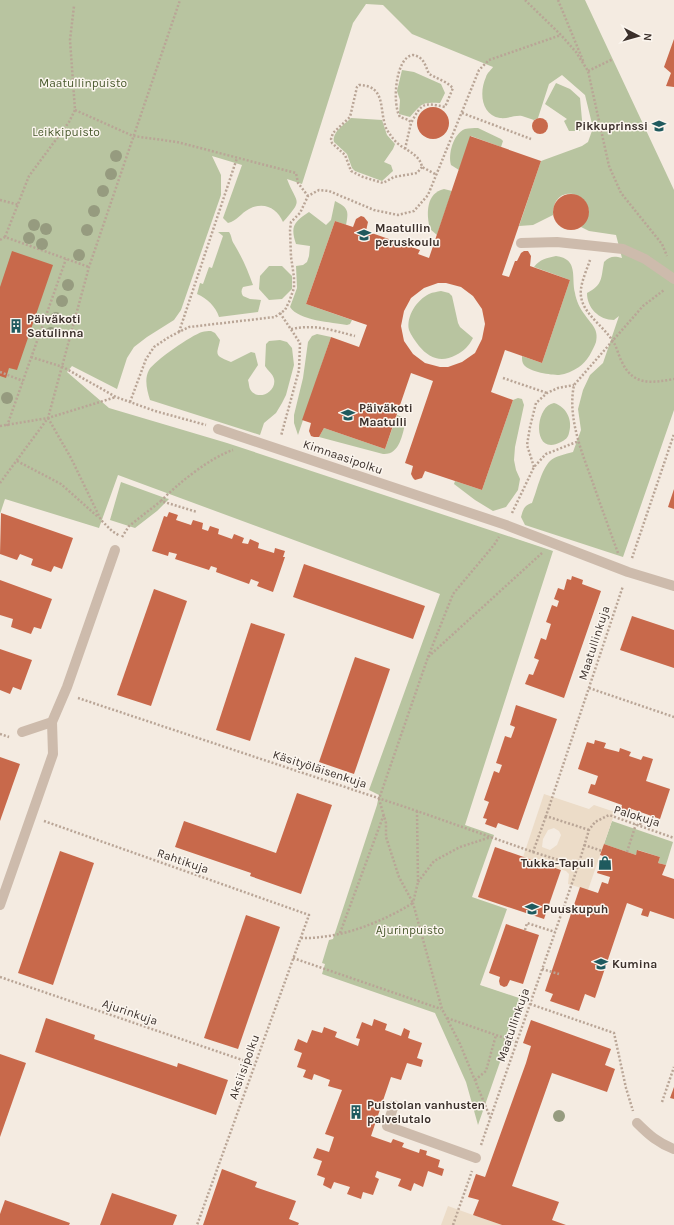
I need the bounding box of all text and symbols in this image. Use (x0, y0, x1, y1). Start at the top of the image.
north arrow (618, 16, 658, 56)
text: N (641, 32, 654, 42)
park label: Maatullinpuisto (39, 76, 127, 90)
school or university icon: Pikkuprinssi (651, 118, 667, 134)
place label: Pikkuprinssi (575, 119, 648, 133)
park label: Leikkipuisto (32, 125, 100, 139)
place label: Maatullin peruskoulu (375, 221, 440, 249)
school or university icon: Maatullin peruskoulu (356, 227, 372, 243)
place label: Päiväkoti Satulinna (27, 312, 84, 340)
building icon: Päiväkoti Satulinna (8, 318, 24, 334)
place label: Päiväkoti Maatulli (359, 401, 413, 429)
school or university icon: Päiväkoti Maatulli (340, 407, 356, 423)
street label: Kimnaasipolku (301, 437, 385, 477)
street label: Maatullinkuja (575, 604, 613, 682)
street label: Käsityöläisenkuja (271, 747, 369, 791)
street label: Palokuja (612, 802, 662, 830)
street label: Rahtikuja (155, 846, 211, 876)
shop icon: Tukka-Tapuli (597, 855, 613, 871)
place label: Tukka-Tapuli (521, 856, 594, 870)
school or university icon: Puuskupuh (524, 901, 540, 917)
place label: Puuskupuh (543, 902, 608, 916)
park label: Ajurinpuisto (376, 923, 444, 937)
school or university icon: Kumina (593, 956, 609, 972)
place label: Kumina (612, 957, 657, 971)
street label: Maatullinkuja (494, 986, 532, 1064)
street label: Ajurinkuja (101, 996, 159, 1028)
street label: Aksiisipolku (226, 1033, 262, 1101)
place label: Puistolan vanhusten palvelutalo (367, 1098, 485, 1126)
building icon: Puistolan vanhusten palvelutalo (348, 1104, 364, 1120)

